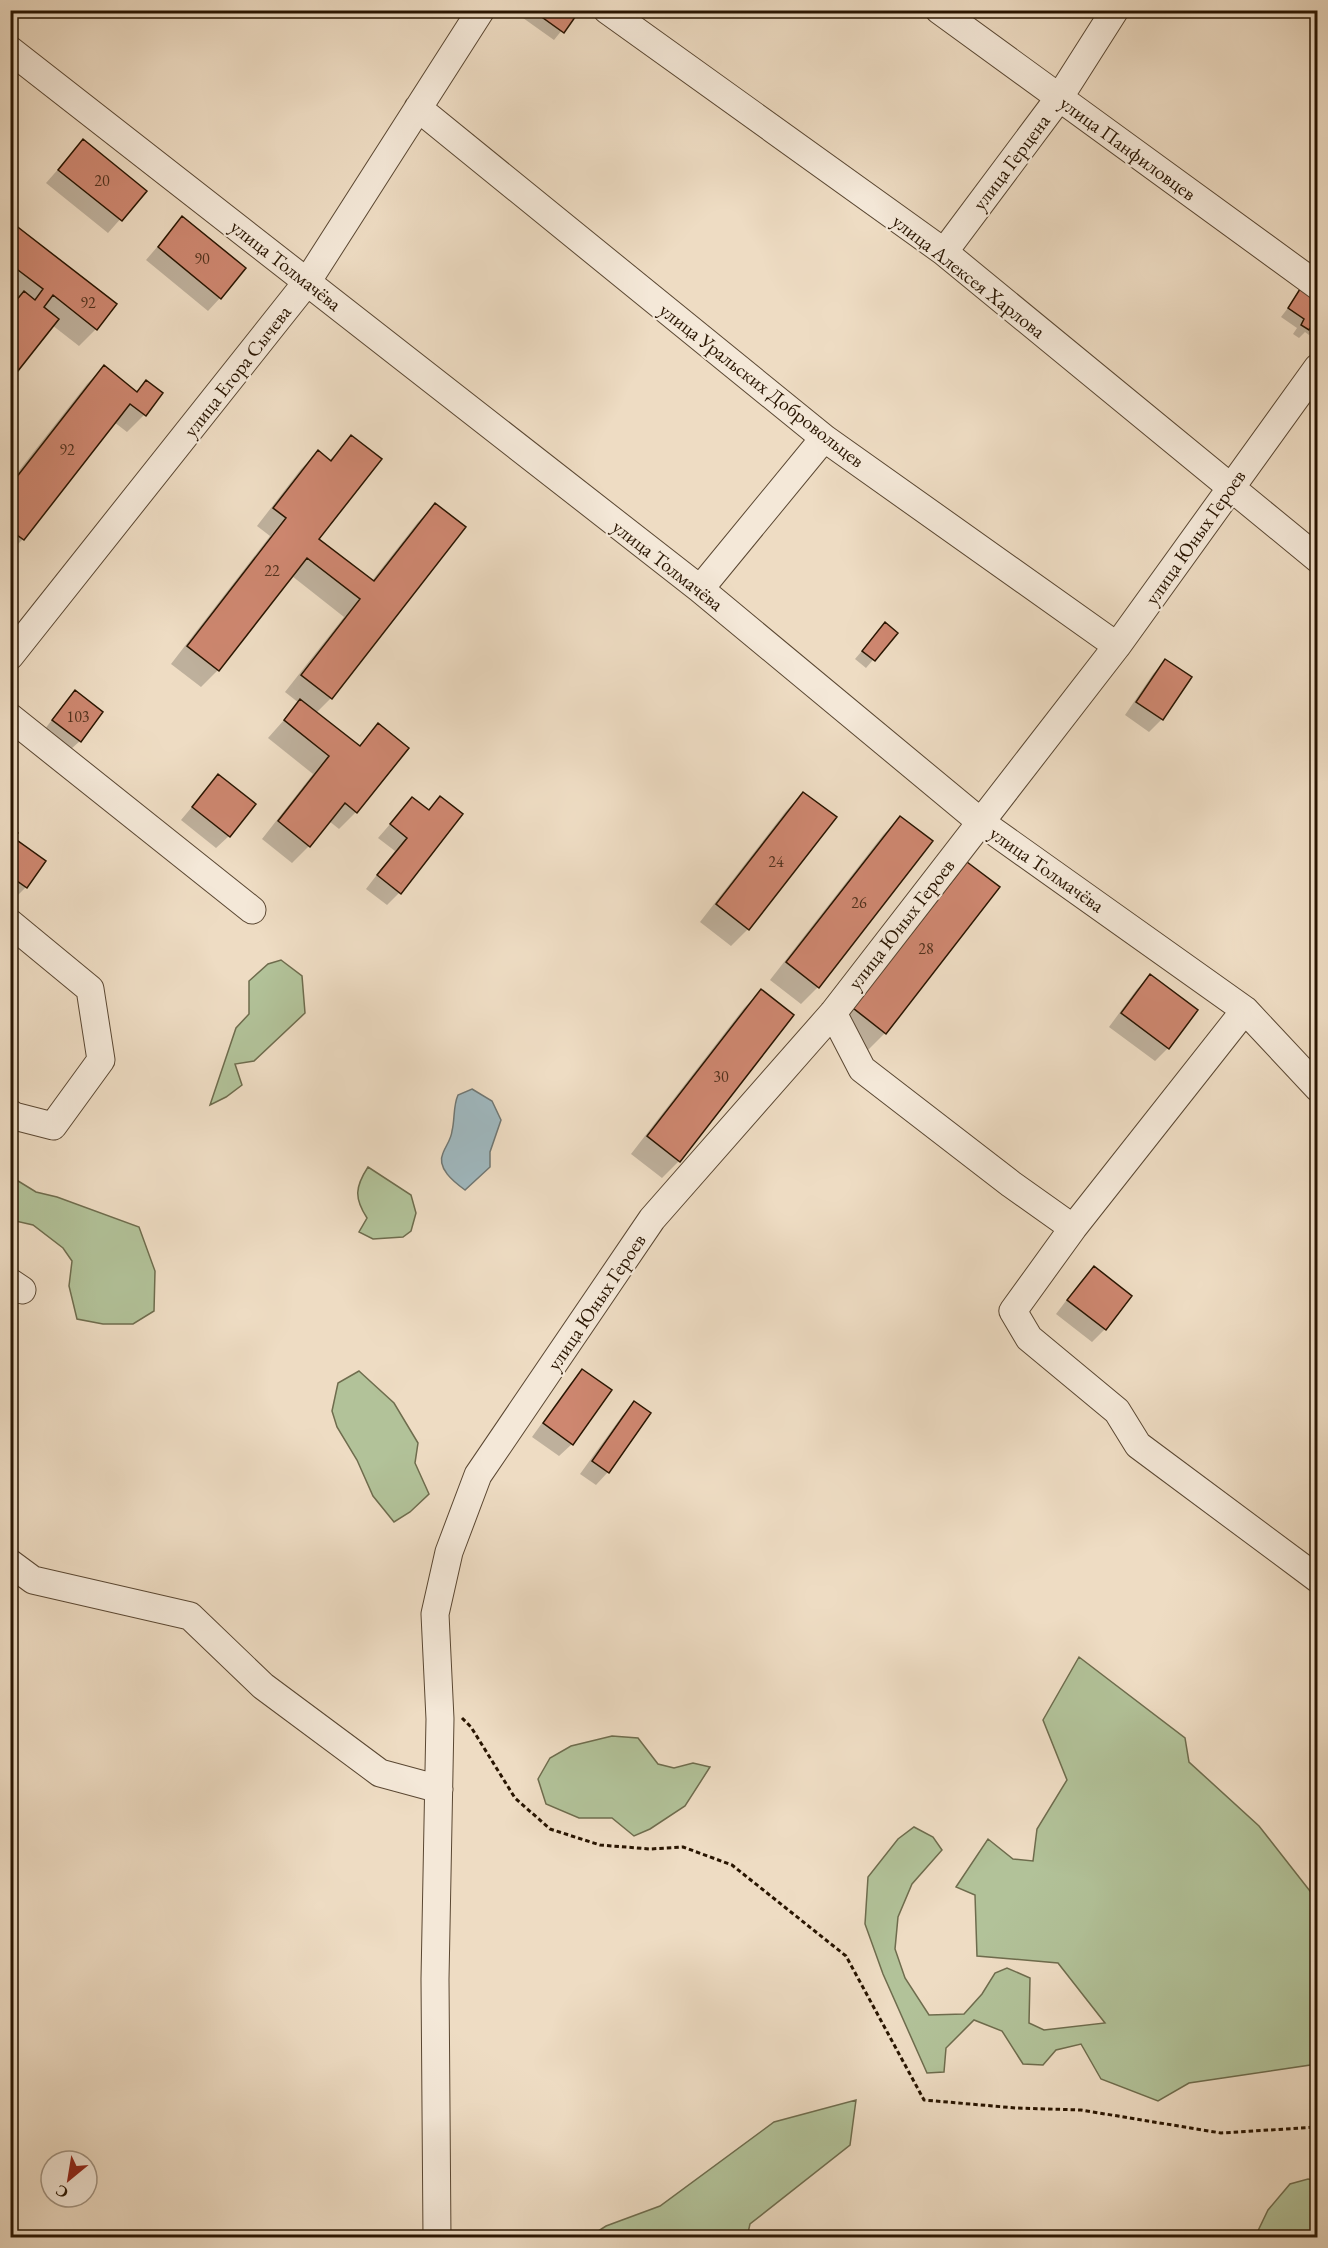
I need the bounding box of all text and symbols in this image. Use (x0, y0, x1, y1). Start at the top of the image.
street label: улица Панфиловцев (1055, 90, 1201, 206)
street label: улица Герцена (966, 109, 1056, 215)
house number: 20 (94, 170, 110, 191)
street label: улица Алексея Харлова (887, 208, 1051, 344)
street label: улица Толмачёва (225, 213, 347, 317)
house number: 90 (194, 248, 210, 269)
house number: 92 (80, 292, 96, 313)
street label: улица Уральских Добровольцев (654, 297, 870, 473)
street label: улица Егора Сычева (177, 300, 297, 442)
house number: 92 (59, 439, 75, 460)
street label: улица Юных Героев (1139, 464, 1251, 610)
street label: улица Толмачёва (607, 513, 729, 617)
house number: 22 (264, 560, 280, 581)
house number: 103 (66, 706, 90, 727)
street label: улица Толмачёва (985, 820, 1109, 918)
house number: 24 (768, 851, 784, 872)
street label: улица Юных Героев (842, 853, 960, 995)
house number: 26 (851, 892, 867, 913)
house number: 28 (918, 938, 934, 959)
house number: 30 (713, 1066, 729, 1087)
street label: улица Юных Героев (541, 1229, 651, 1375)
north arrow (39, 2149, 99, 2209)
text: С (52, 2180, 72, 2203)

